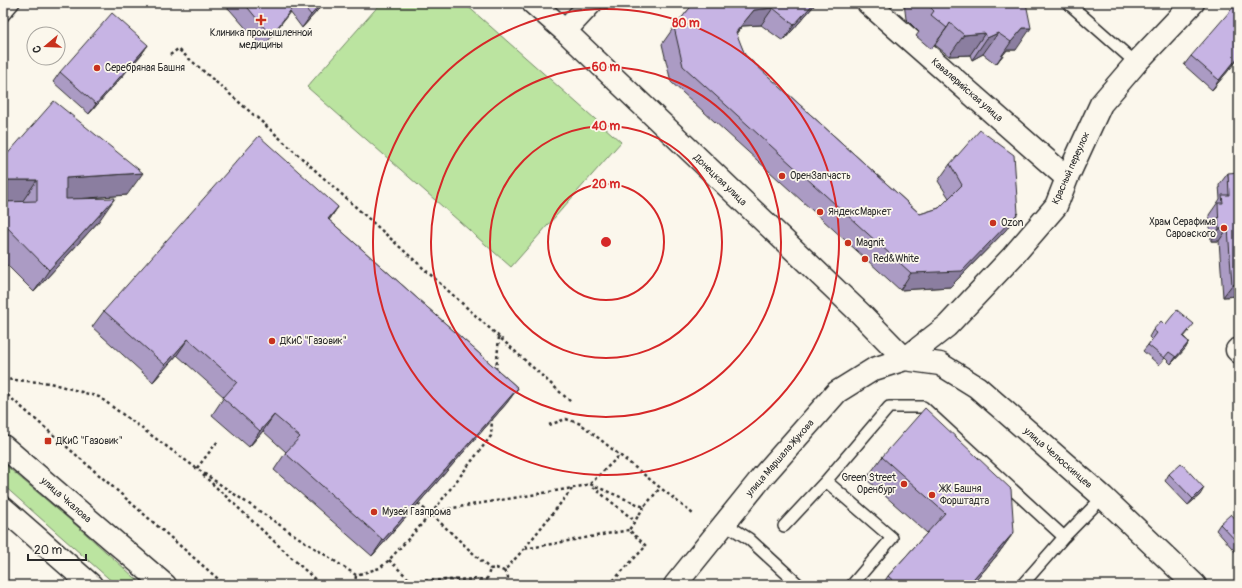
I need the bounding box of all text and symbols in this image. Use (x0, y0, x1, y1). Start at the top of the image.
marker: Клиника промышленной медицины (255, 14, 267, 26)
text: 80 m (672, 16, 700, 31)
north arrow (26, 26, 66, 66)
place label: Клиника промышленной медицины (210, 27, 312, 51)
text: С (30, 44, 44, 54)
street label: Кавалерийская улица (929, 56, 1005, 125)
text: 60 m (592, 60, 621, 75)
place label: Серебряная Башня (105, 62, 185, 74)
marker: Серебряная Башня (92, 63, 102, 73)
text: 40 m (591, 119, 621, 134)
street label: Красный переулок (1050, 130, 1092, 206)
street label: Донецкая улица (690, 151, 749, 209)
place label: ОренЗапчасть (790, 170, 851, 182)
marker: ОренЗапчасть (777, 171, 787, 181)
text: 20 m (592, 177, 620, 192)
place label: ЯндексМаркет (828, 206, 892, 218)
marker: ЯндексМаркет (815, 207, 825, 217)
place label: Храм Серафима Саровского (1149, 216, 1217, 240)
place label: Ozon (1001, 217, 1024, 229)
marker: Ozon (988, 218, 998, 228)
marker: Храм Серафима Саровского (1219, 223, 1229, 233)
centre of rings (599, 235, 613, 249)
place label: Magnit (856, 237, 885, 249)
marker: Magnit (843, 238, 853, 248)
place label: Red&White (873, 253, 919, 265)
marker: Red&White (860, 254, 870, 264)
place label: ДКиC "Газовик" (279, 335, 347, 347)
marker: ДКиC "Газовик" (267, 336, 277, 346)
street label: улица Маршала Жукова (743, 417, 817, 500)
street label: улица Челюскинцев (1021, 424, 1095, 491)
place label: ДКиС "Газовик" (55, 435, 123, 447)
marker: ДКиС "Газовик" (43, 436, 53, 446)
place label: Green Street Оренбург (841, 472, 897, 496)
street label: улица Чкалова (38, 474, 94, 525)
marker: Green Street Оренбург (899, 479, 909, 489)
place label: ЖК Башня Форштадта (938, 483, 990, 507)
marker: ЖК Башня Форштадта (927, 490, 937, 500)
place label: Музей Газпрома (382, 506, 451, 518)
marker: Музей Газпрома (369, 507, 379, 517)
scale bar (28, 536, 86, 562)
text: 20 m (34, 543, 63, 558)

